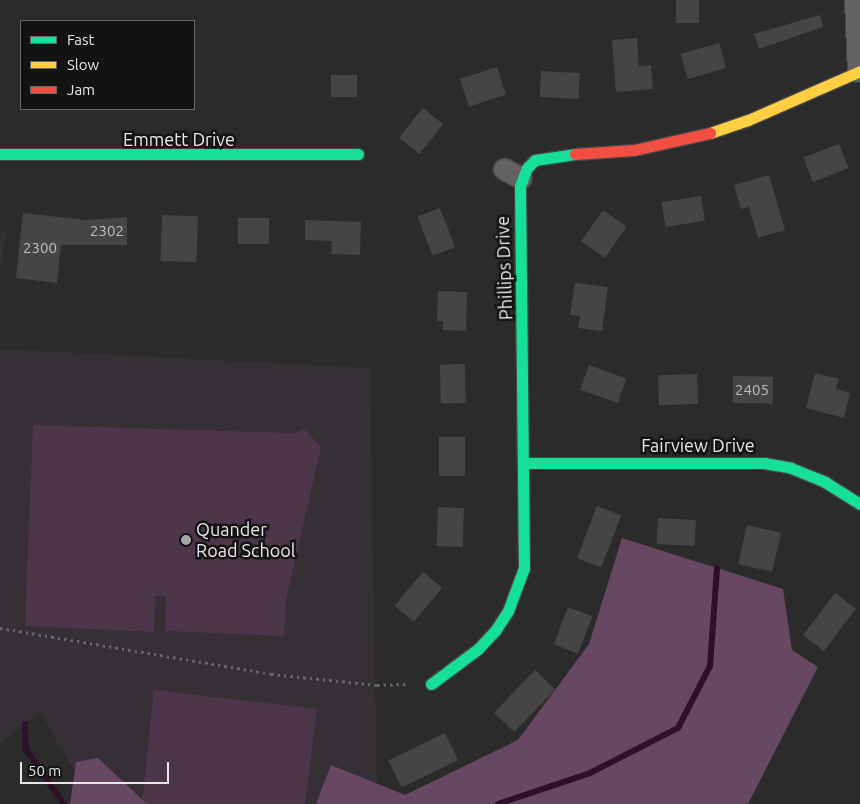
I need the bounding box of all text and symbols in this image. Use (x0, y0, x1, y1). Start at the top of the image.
legend (20, 20, 195, 110)
text: Fast (67, 31, 94, 48)
text: Slow (67, 56, 99, 73)
text: Jam (67, 81, 95, 98)
street label: Emmett Drive (123, 128, 235, 150)
street label: Phillips Drive (491, 216, 517, 320)
house number: 2302 (90, 222, 124, 240)
house number: 2300 (23, 239, 57, 257)
house number: 2405 (735, 381, 769, 399)
street label: Fairview Drive (641, 434, 755, 456)
place label: Quander Road School (196, 519, 295, 562)
marker: Quander Road School (180, 534, 192, 546)
scale bar (22, 752, 171, 784)
text: 50 m (28, 762, 61, 779)

